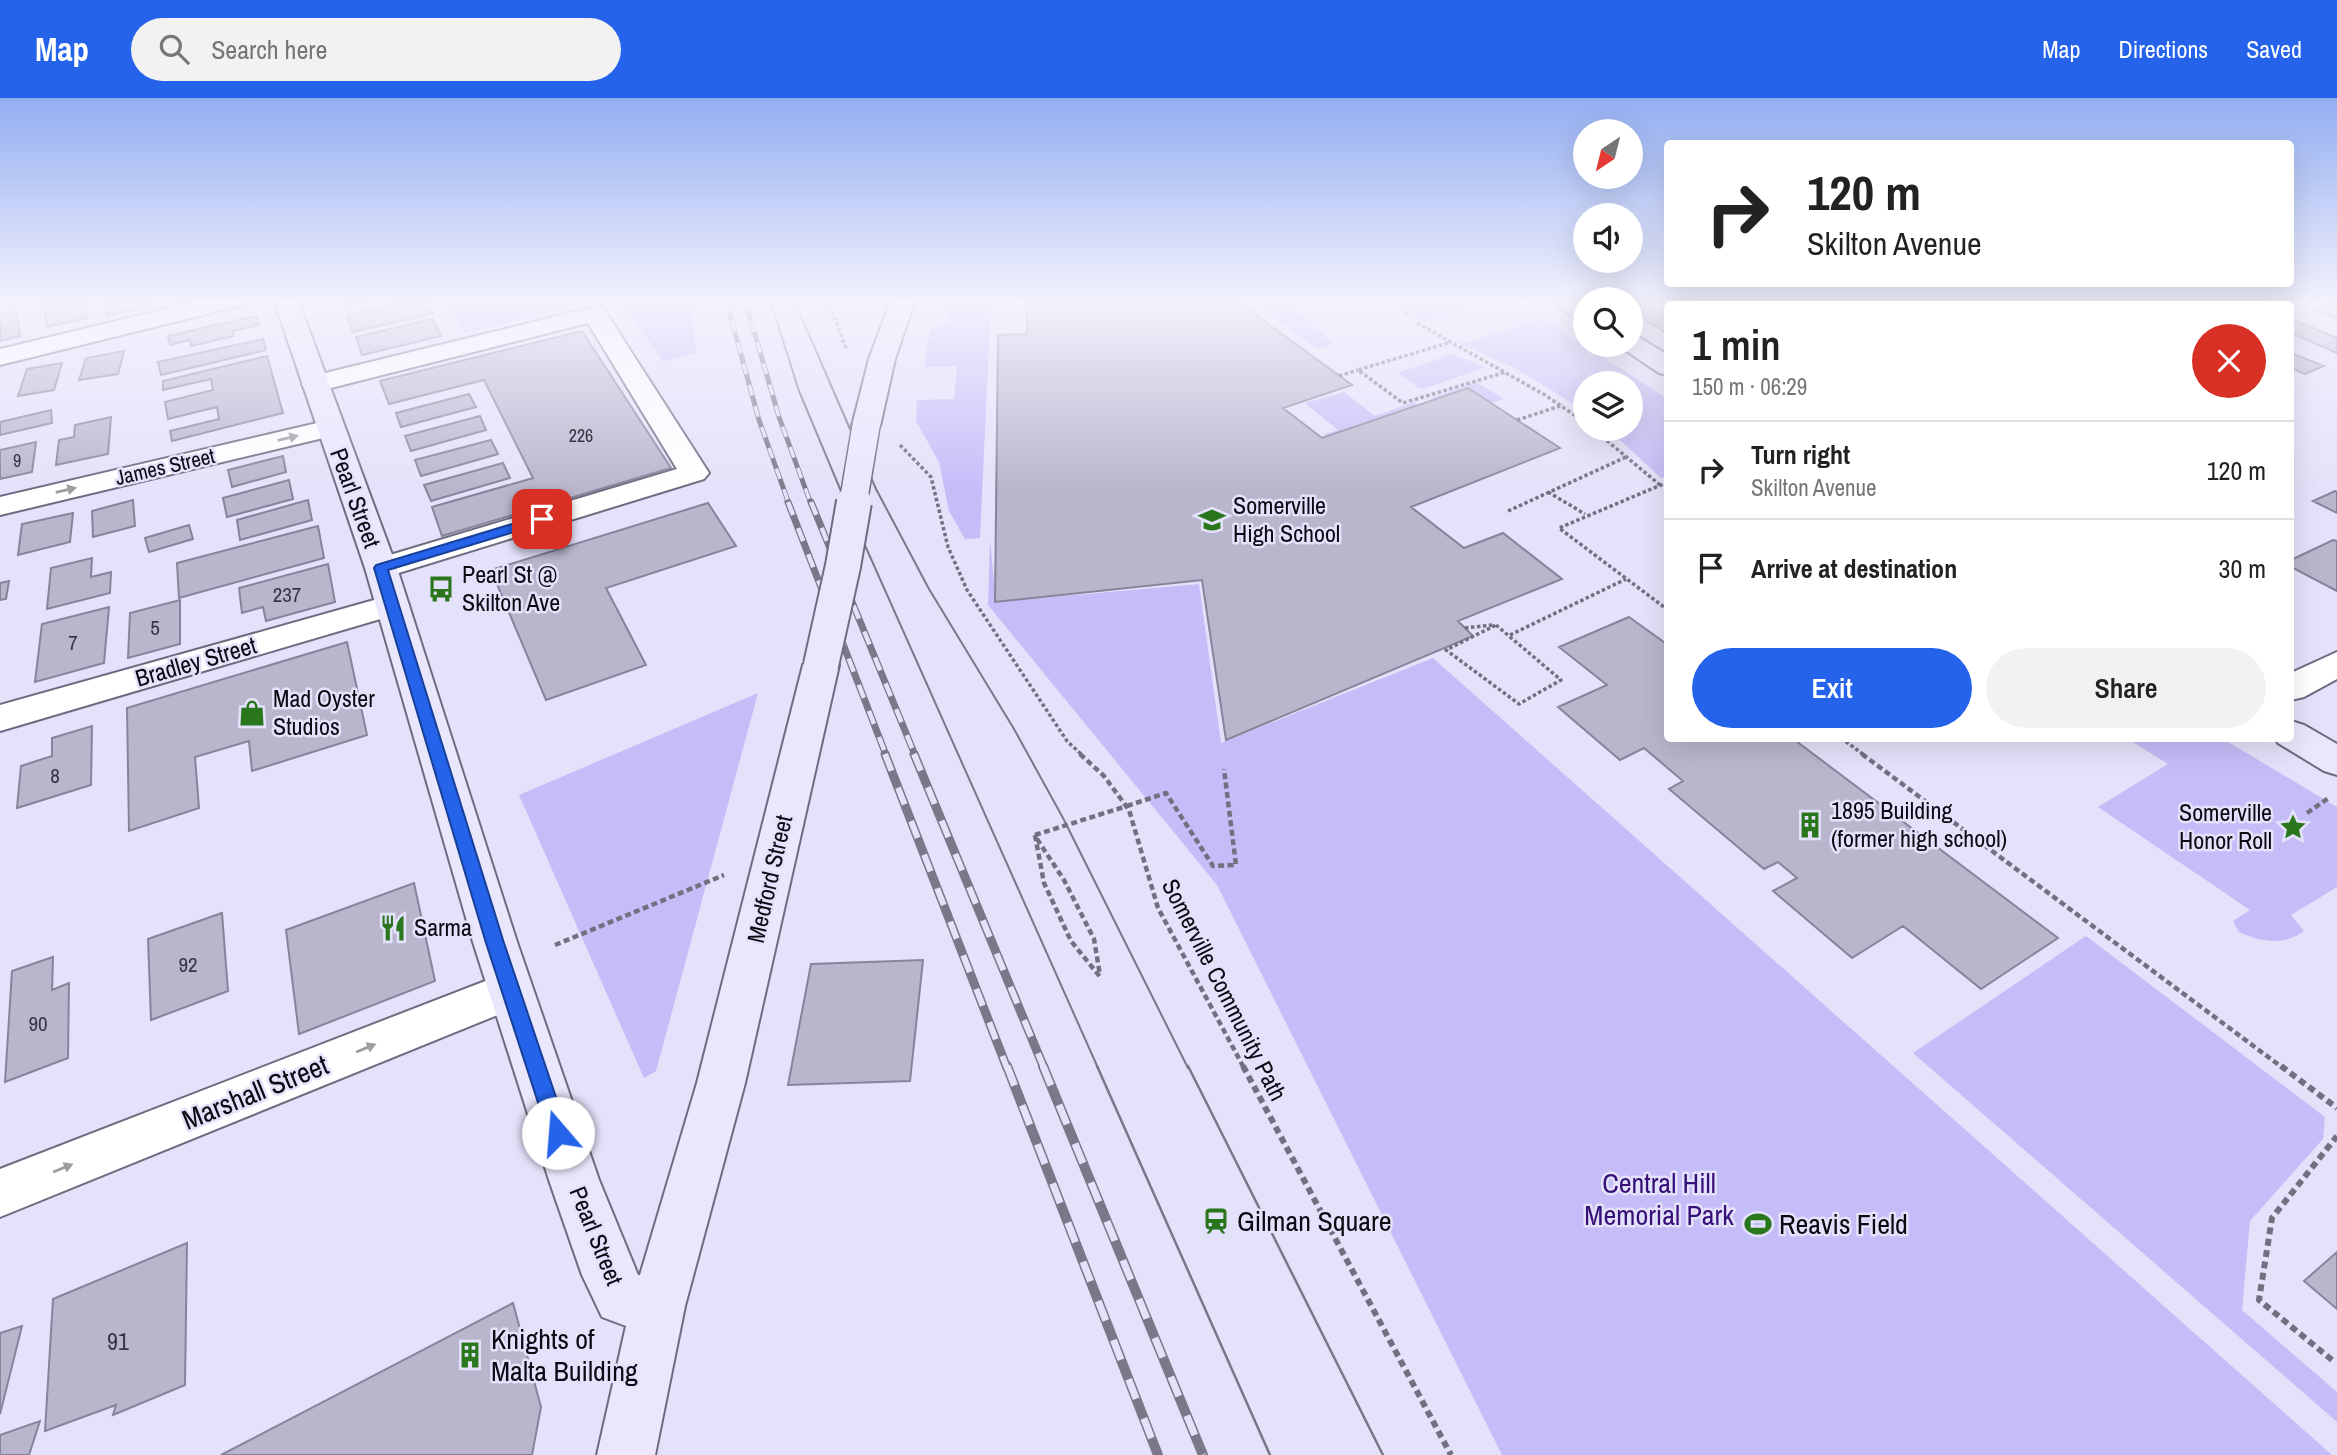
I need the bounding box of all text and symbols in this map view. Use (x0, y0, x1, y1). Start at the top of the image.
search box (131, 18, 621, 81)
text: Map (35, 27, 89, 71)
icon: search (155, 30, 193, 68)
text: Search here (211, 32, 327, 67)
text: Map (2042, 33, 2080, 65)
text: Directions (2118, 33, 2208, 65)
text: Saved (2246, 33, 2302, 65)
north arrow (1573, 119, 1643, 189)
map controls (1573, 119, 1643, 441)
text: 120 m (1807, 159, 1921, 225)
icon: right (1692, 168, 1783, 259)
button: sound (1573, 203, 1643, 273)
text: Skilton Avenue (1807, 222, 1982, 265)
button: search (1573, 287, 1643, 357)
text: 1 min (1692, 317, 1781, 373)
button: close (2192, 324, 2266, 398)
button: layers (1573, 371, 1643, 441)
text: 150 m · 06:29 (1692, 371, 1807, 402)
house number: 226 (569, 423, 593, 448)
one-way arrow (277, 432, 299, 443)
text: Turn right (1751, 437, 1850, 472)
street label: James Street (112, 441, 218, 492)
street label: Pearl Street (323, 443, 389, 552)
house number: 9 (13, 448, 21, 473)
icon: right (1692, 451, 1730, 489)
text: 120 m (2207, 453, 2266, 488)
text: Skilton Avenue (1751, 472, 1877, 503)
one-way arrow (56, 484, 78, 495)
pin (512, 489, 572, 549)
place label: Somerville High School (1233, 489, 1340, 549)
icon: arrive (523, 500, 561, 538)
school or university icon: Somerville High School (1197, 505, 1227, 535)
icon: arrive (1692, 549, 1730, 587)
text: Arrive at destination (1751, 551, 1957, 586)
text: 30 m (2219, 551, 2266, 586)
place label: Pearl St @ Skilton Ave (462, 558, 560, 618)
bus stop icon: Pearl St @ Skilton Ave (426, 574, 456, 604)
house number: 237 (273, 580, 301, 609)
house number: 5 (150, 613, 160, 642)
house number: 7 (68, 628, 78, 657)
street label: Bradley Street (131, 628, 261, 694)
button: Exit (1692, 648, 1972, 728)
button: Share (1986, 648, 2266, 728)
place label: Mad Oyster Studios (273, 682, 375, 742)
shop icon: Mad Oyster Studios (237, 698, 267, 728)
house number: 8 (50, 761, 60, 790)
place label: 1895 Building (former high school) (1831, 794, 2007, 854)
place label: Somerville Honor Roll (2179, 796, 2272, 856)
building icon: 1895 Building (former high school) (1795, 810, 1825, 840)
street label: Medford Street (739, 811, 799, 946)
place icon: Somerville Honor Roll (2278, 812, 2308, 842)
street label: Somerville Community Path (1155, 873, 1295, 1106)
place label: Sarma (414, 911, 472, 943)
restaurant icon: Sarma (378, 913, 408, 943)
house number: 92 (178, 950, 198, 979)
house number: 90 (28, 1009, 48, 1038)
one-way arrow (356, 1042, 377, 1053)
street label: Marshall Street (176, 1045, 334, 1139)
position arrow (521, 1096, 595, 1170)
one-way arrow (53, 1162, 74, 1173)
park label: Central Hill Memorial Park (1584, 1164, 1734, 1234)
street label: Pearl Street (563, 1181, 631, 1290)
place label: Gilman Square (1237, 1202, 1391, 1240)
place label: Reavis Field (1779, 1205, 1908, 1243)
station icon: Gilman Square (1201, 1206, 1231, 1236)
sports icon: Reavis Field (1743, 1209, 1773, 1239)
place label: Knights of Malta Building (491, 1320, 638, 1390)
house number: 91 (107, 1325, 129, 1357)
building icon: Knights of Malta Building (455, 1340, 485, 1370)

